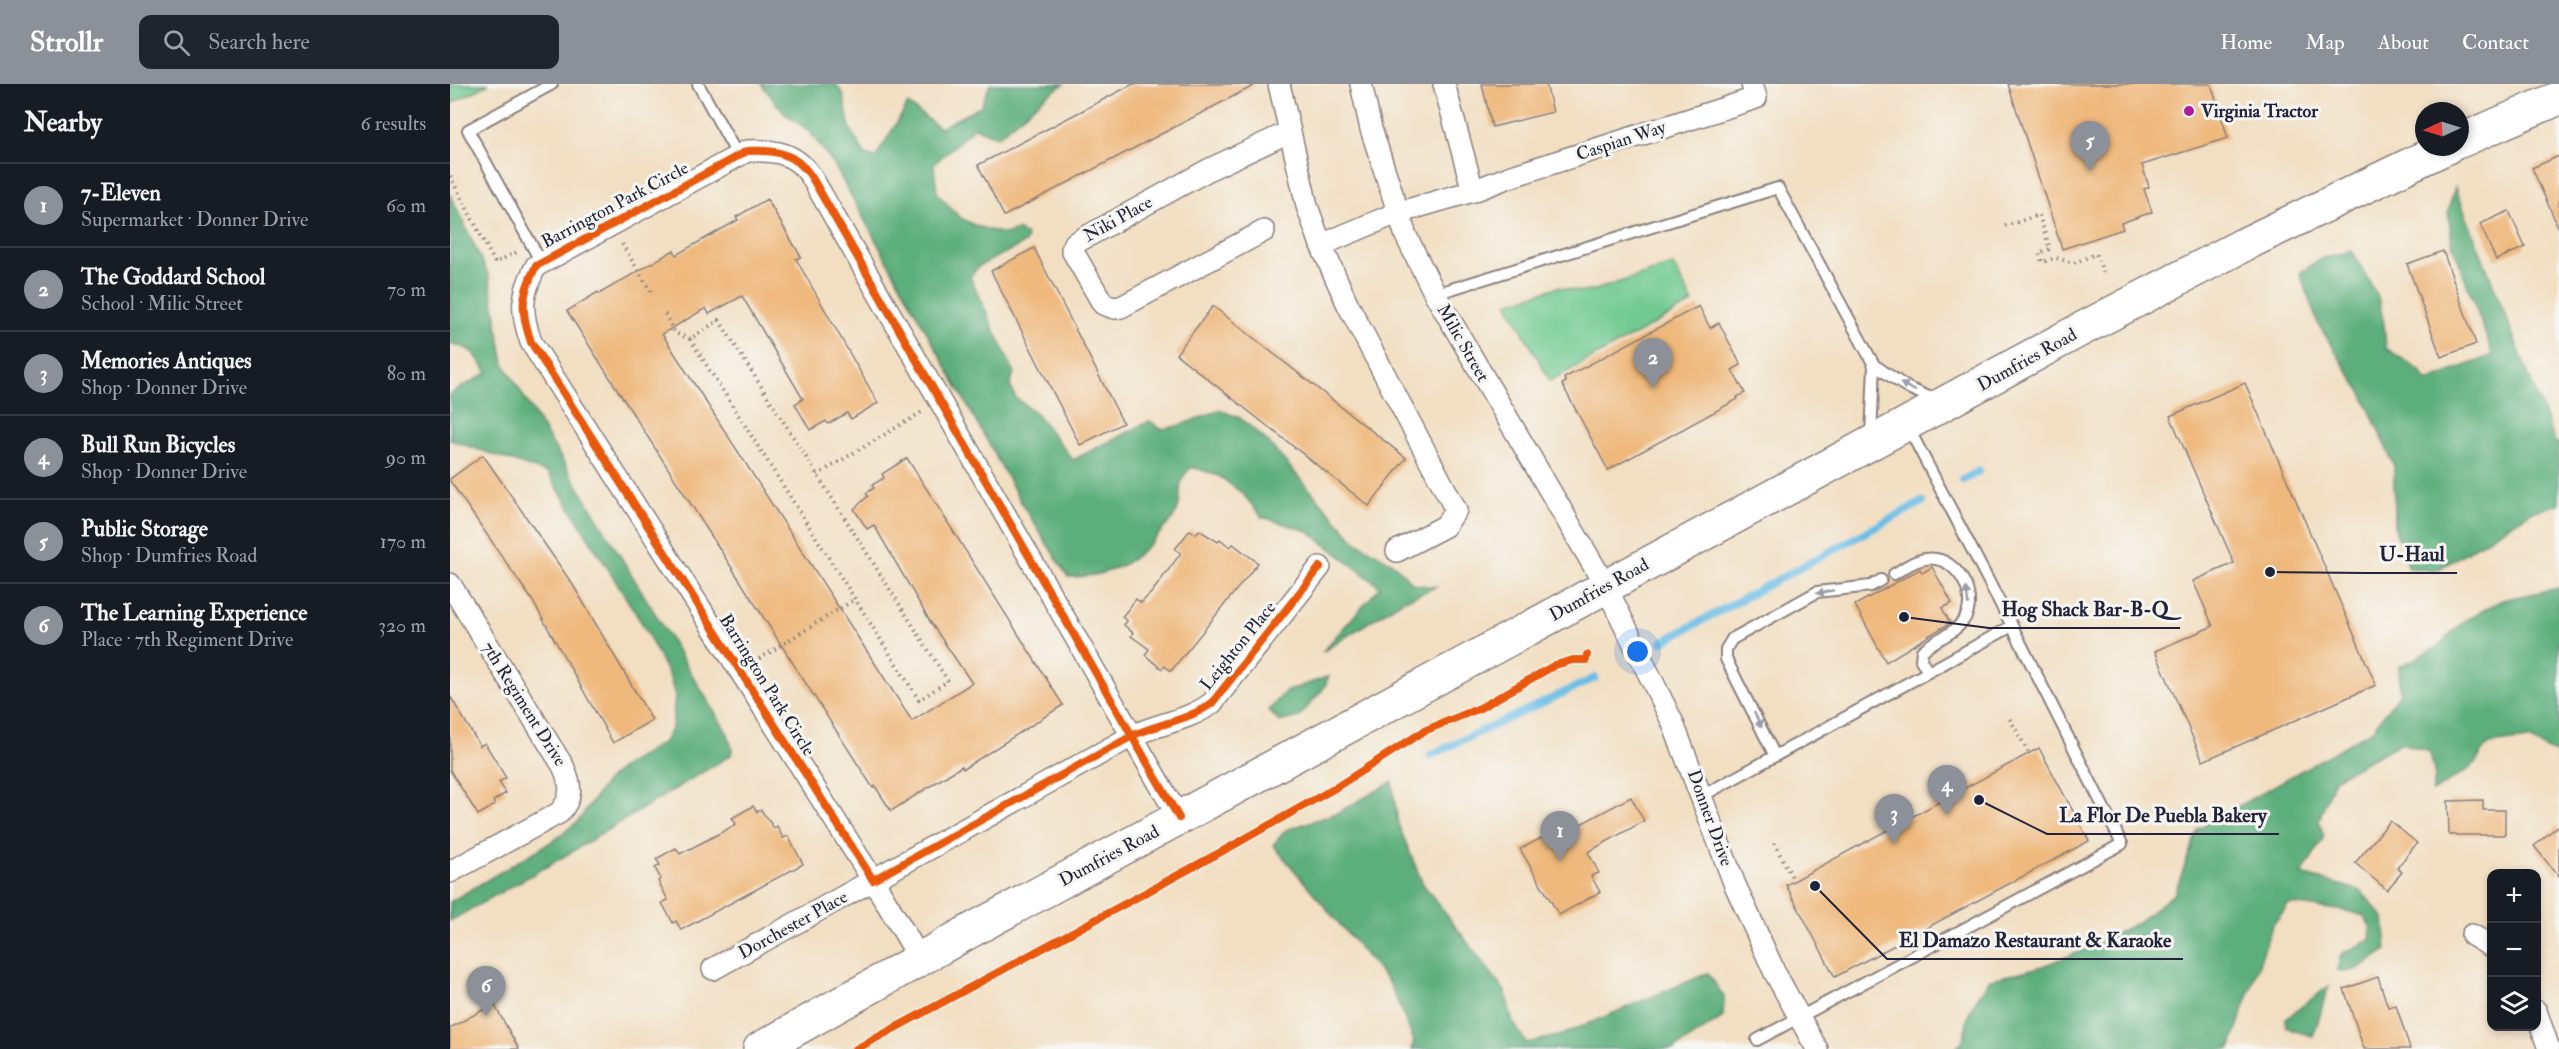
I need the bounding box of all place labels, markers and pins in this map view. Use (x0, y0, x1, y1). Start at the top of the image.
place label: Virginia Tractor (2200, 100, 2318, 123)
marker: Virginia Tractor (2182, 104, 2196, 118)
pin: 5 (2070, 122, 2110, 171)
pin: 2 (1634, 338, 1672, 388)
callout: U-Haul (2367, 535, 2457, 573)
callout: Hog Shack Bar-B-Q (1989, 590, 2180, 628)
pin: 4 (1928, 766, 1966, 815)
pin: 3 (1874, 794, 1914, 844)
callout: La Flor De Puebla Bakery (2047, 796, 2279, 834)
pin: 1 (1540, 812, 1580, 861)
callout: El Damazo Restaurant & Karaoke (1887, 921, 2183, 959)
pin: 6 (466, 966, 506, 1016)

